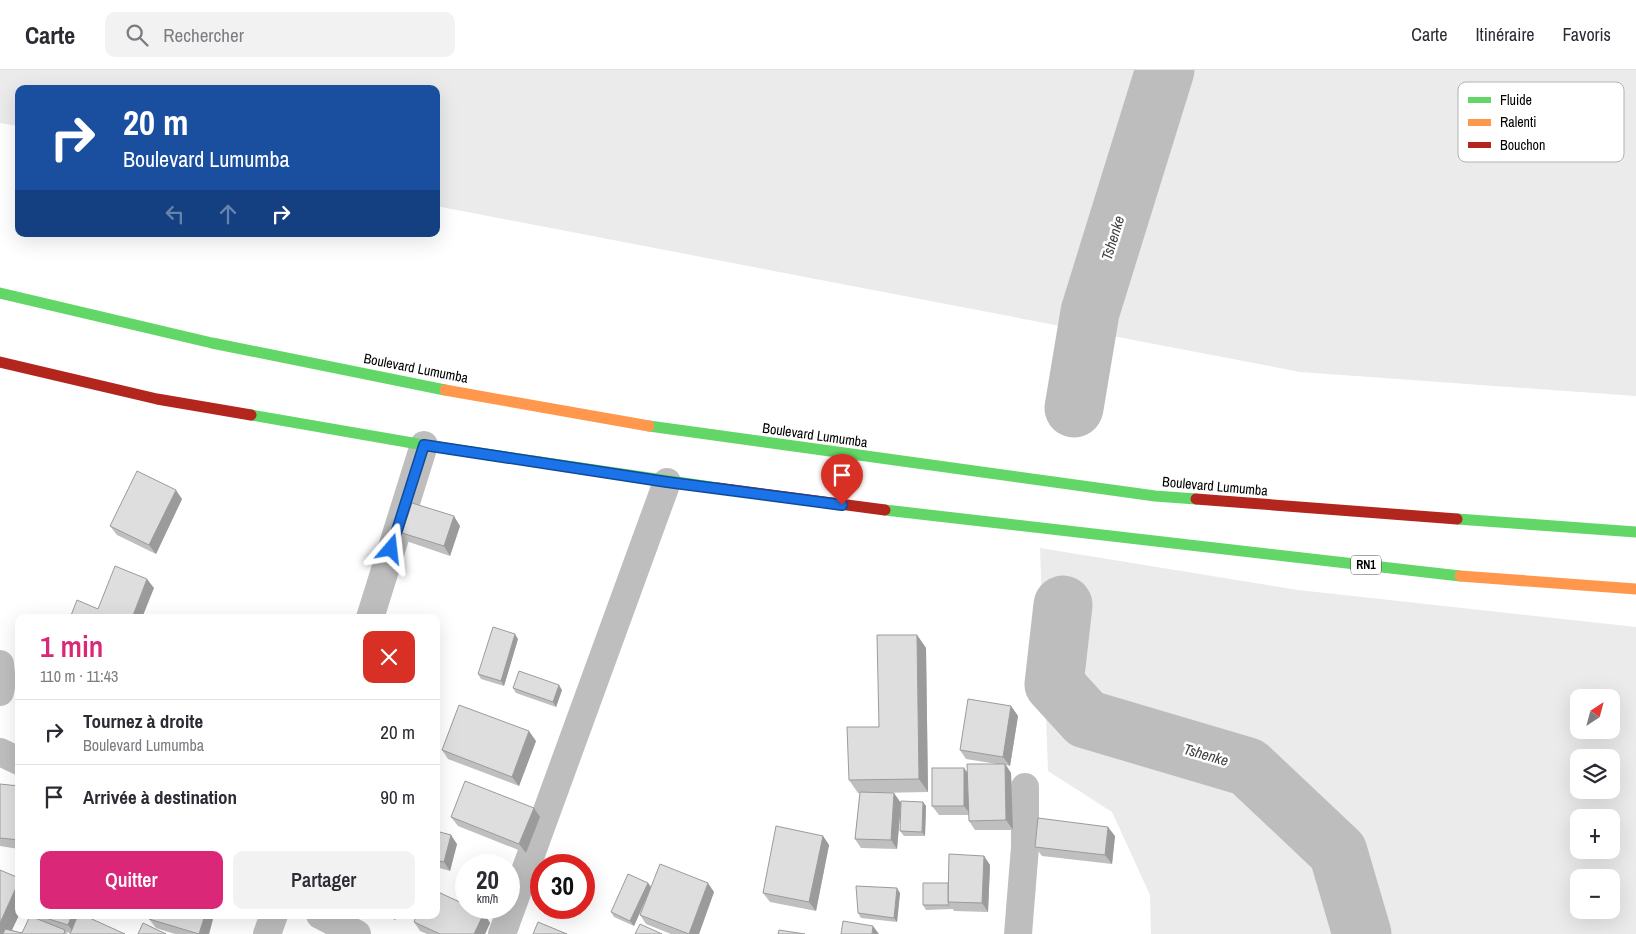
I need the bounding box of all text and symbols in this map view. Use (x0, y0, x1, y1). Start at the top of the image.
search box (105, 12, 455, 57)
text: Carte (25, 19, 75, 51)
icon: search (123, 21, 151, 49)
text: Rechercher (163, 22, 244, 48)
text: Carte (1411, 22, 1447, 47)
text: Itinéraire (1475, 22, 1535, 47)
text: Favoris (1563, 22, 1611, 47)
legend (1458, 82, 1624, 162)
text: Fluide (1500, 91, 1532, 109)
text: 20 m (123, 99, 188, 146)
icon: right (40, 105, 105, 170)
text: Ralenti (1500, 113, 1536, 131)
text: Bouchon (1500, 136, 1545, 154)
text: Boulevard Lumumba (123, 144, 289, 174)
icon: left (161, 200, 189, 228)
icon: ahead (214, 200, 242, 228)
icon: right (267, 200, 295, 228)
water label: Tshenke (1096, 213, 1129, 263)
street label: Boulevard Lumumba (362, 349, 470, 387)
street label: Boulevard Lumumba (761, 419, 869, 451)
pin (821, 454, 863, 505)
icon: arrive (828, 461, 856, 489)
street label: Boulevard Lumumba (1161, 472, 1269, 500)
position arrow (364, 522, 416, 574)
road number: RN1 (1351, 556, 1381, 574)
text: 1 min (40, 626, 103, 666)
button: close (363, 631, 415, 683)
text: 110 m · 11:43 (40, 665, 118, 687)
north arrow (1570, 689, 1620, 739)
map controls (1570, 689, 1620, 919)
text: Tournez à droite (83, 708, 203, 734)
icon: right (40, 718, 68, 746)
text: 20 m (380, 719, 415, 745)
text: Boulevard Lumumba (83, 734, 204, 756)
water label: Tshenke (1181, 738, 1231, 771)
button: layers (1570, 749, 1620, 799)
icon: arrive (40, 783, 68, 811)
text: Arrivée à destination (83, 784, 237, 810)
text: 90 m (380, 784, 415, 810)
button: + (1570, 809, 1620, 859)
button: Quitter (40, 851, 223, 909)
button: Partager (233, 851, 415, 909)
speed limit sign: 30 (530, 854, 595, 919)
text: 20 (476, 863, 499, 897)
button: − (1570, 869, 1620, 919)
text: km/h (477, 891, 498, 907)

